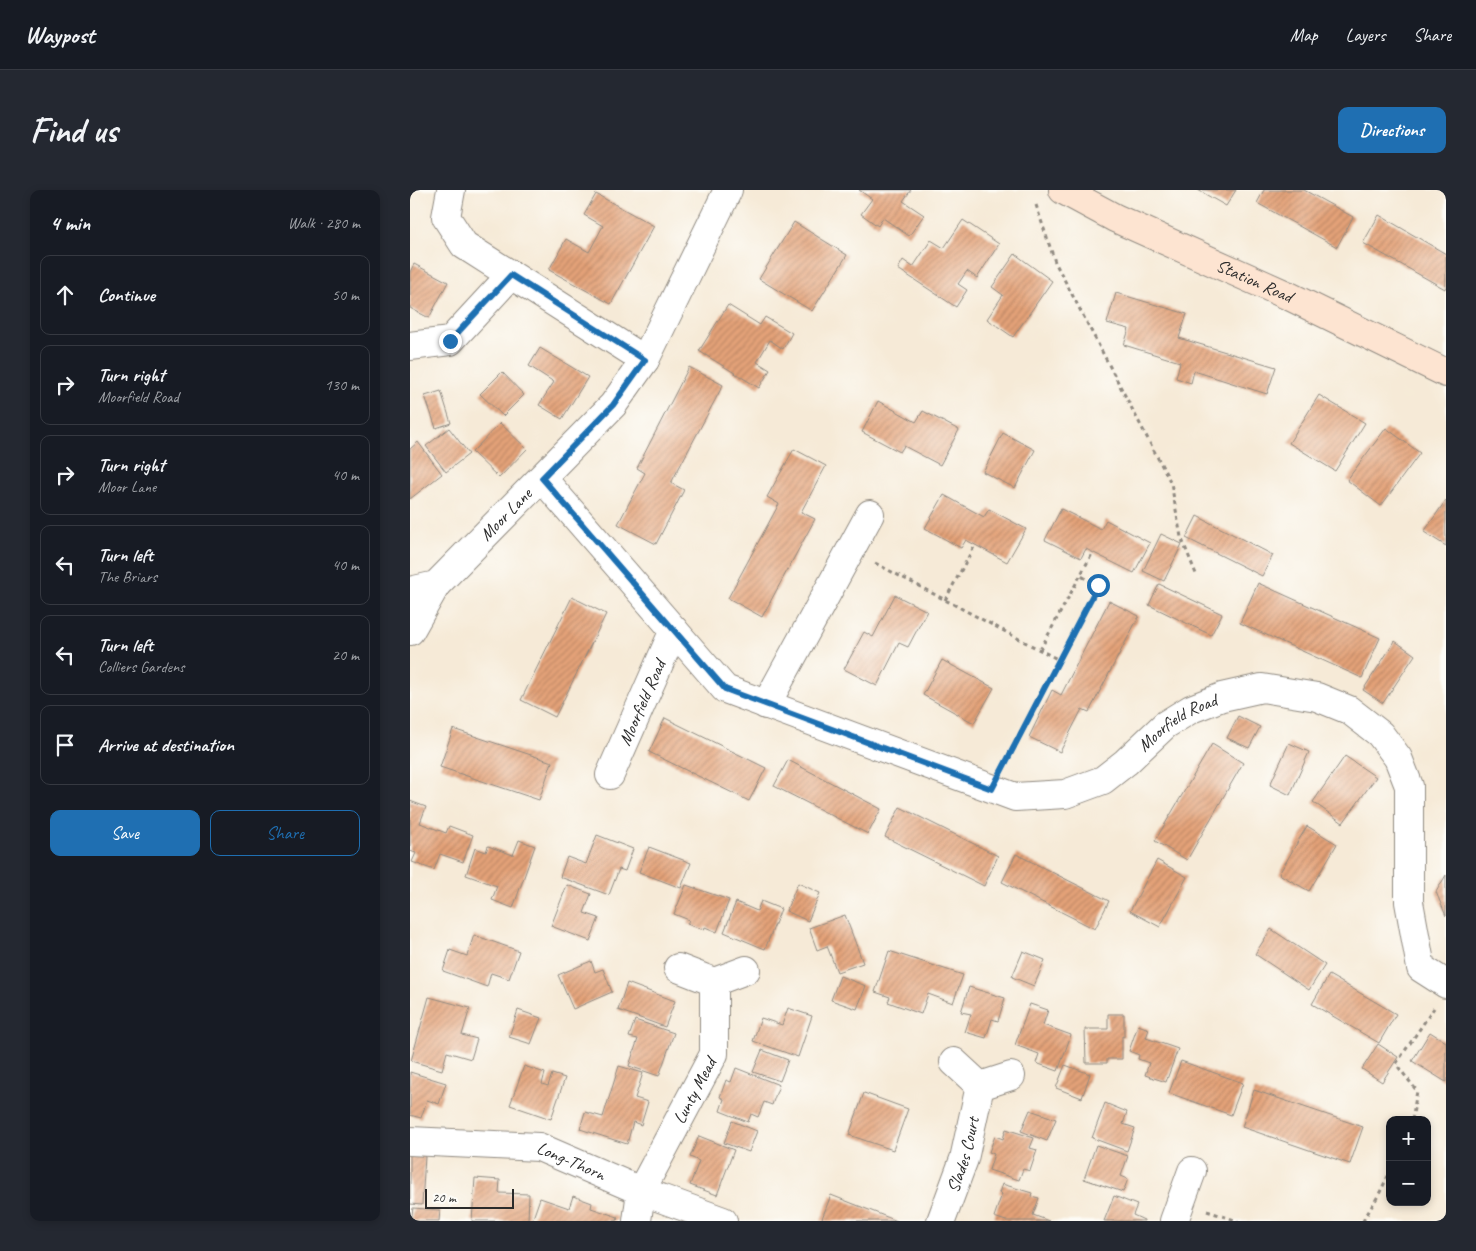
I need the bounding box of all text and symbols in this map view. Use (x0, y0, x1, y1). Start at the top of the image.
text: Waypost (25, 20, 95, 50)
text: Map (1290, 24, 1318, 46)
text: Layers (1346, 24, 1385, 46)
text: Share (1413, 24, 1451, 46)
button: Directions (1338, 107, 1446, 153)
text: Find us (30, 108, 117, 153)
text: 4 min (50, 210, 90, 236)
text: Walk · 280 m (288, 213, 360, 233)
street label: Station Road (1213, 254, 1299, 309)
icon: ahead (51, 281, 79, 309)
text: Continue (98, 283, 155, 307)
text: 50 m (332, 285, 359, 305)
route end (439, 330, 462, 353)
text: Turn right (98, 363, 165, 387)
icon: right (51, 371, 79, 399)
text: 130 m (325, 375, 359, 395)
text: Moorfield Road (98, 387, 179, 407)
text: Turn right (98, 453, 165, 477)
icon: right (51, 461, 79, 489)
text: 40 m (332, 465, 359, 485)
text: Moor Lane (98, 477, 156, 497)
street label: Moor Lane (475, 482, 537, 545)
text: Turn left (98, 543, 153, 567)
icon: left (51, 551, 79, 579)
text: 40 m (332, 555, 359, 575)
text: The Briars (98, 567, 157, 587)
route start (1087, 574, 1110, 597)
text: Turn left (98, 633, 153, 657)
icon: left (51, 641, 79, 669)
text: 20 m (332, 645, 359, 665)
street label: Moorfield Road (613, 654, 672, 749)
text: Colliers Gardens (98, 657, 185, 677)
street label: Moorfield Road (1133, 688, 1223, 756)
icon: arrive (51, 731, 79, 759)
text: Arrive at destination (98, 733, 234, 757)
button: Save (50, 810, 200, 856)
button: Share (210, 810, 360, 856)
street label: Lunty Mead (668, 1051, 722, 1127)
street label: Slades Court (942, 1113, 984, 1196)
map controls (1386, 1116, 1431, 1206)
button: + (1386, 1116, 1431, 1161)
street label: Long-Thorn (533, 1136, 609, 1186)
button: − (1386, 1161, 1431, 1206)
scale bar (425, 1186, 514, 1209)
text: 20 m (432, 1189, 456, 1206)

